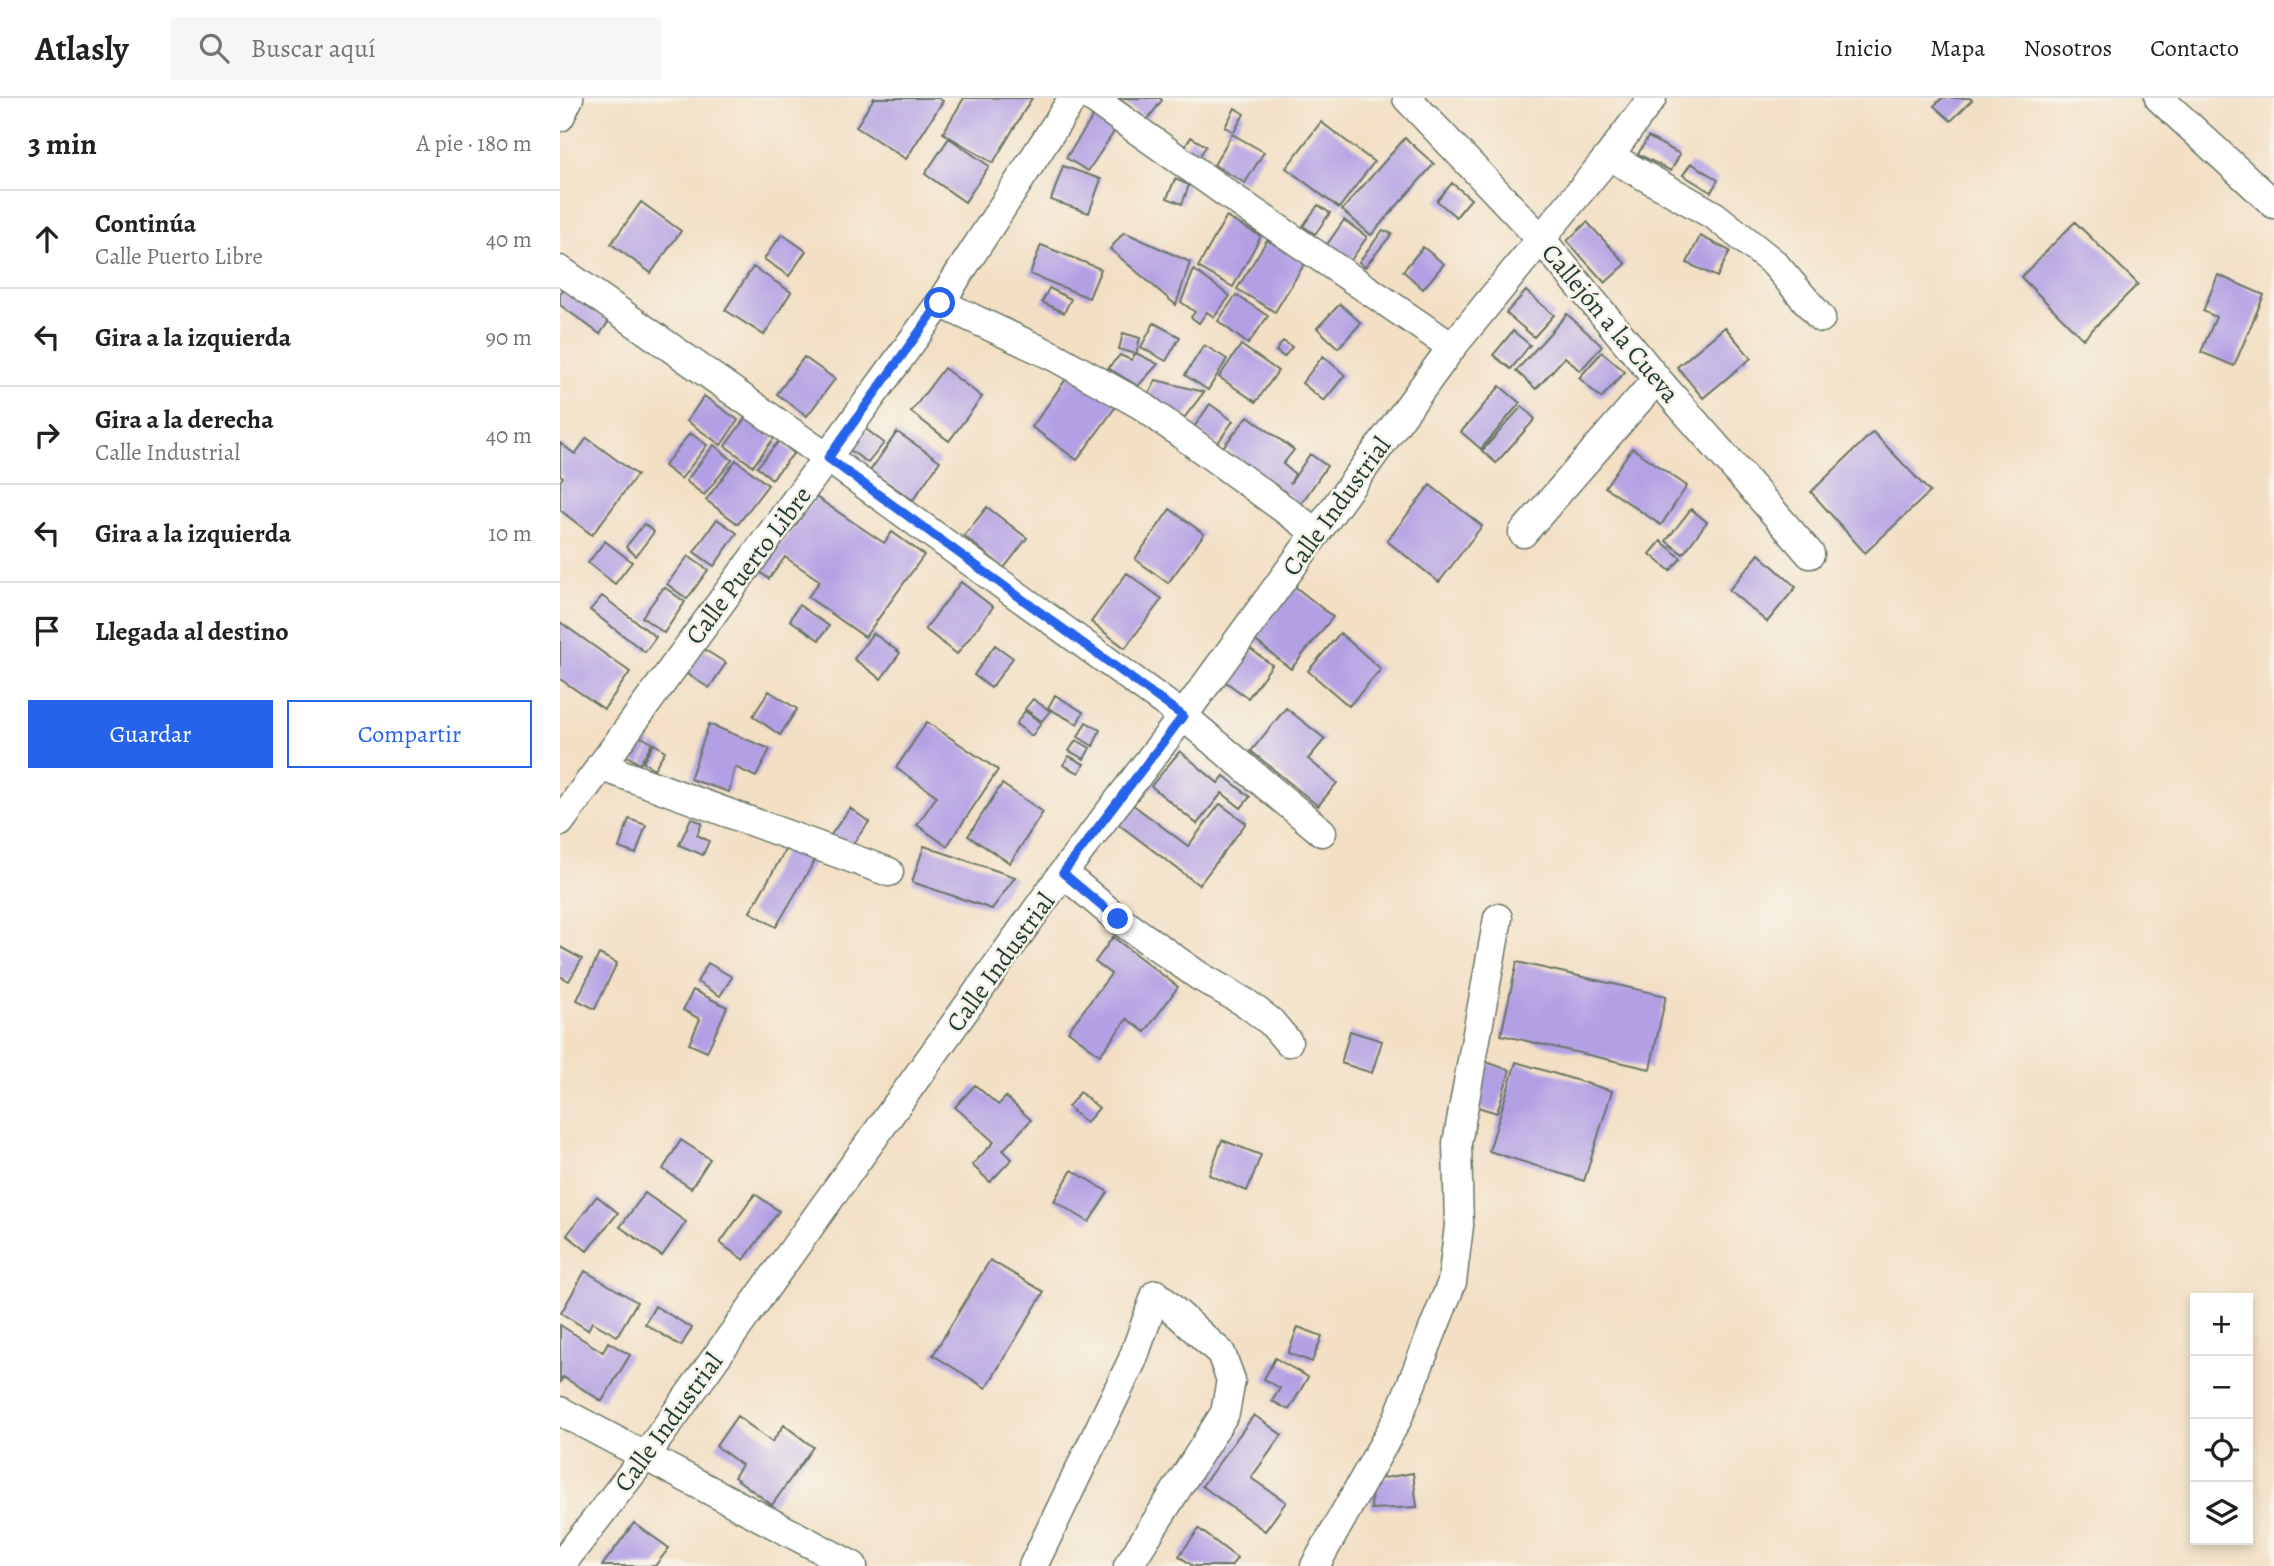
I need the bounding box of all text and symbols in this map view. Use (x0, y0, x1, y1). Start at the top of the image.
search box (171, 17, 661, 80)
text: Atlasly (35, 26, 129, 71)
icon: search (195, 29, 233, 67)
text: Buscar aquí (251, 31, 376, 66)
text: Inicio (1835, 32, 1892, 64)
text: Mapa (1930, 32, 1985, 64)
text: Nosotros (2023, 32, 2112, 64)
text: Contacto (2150, 32, 2239, 64)
text: 3 min (28, 124, 97, 164)
text: A pie · 180 m (416, 128, 532, 159)
text: Continúa (95, 206, 196, 241)
icon: ahead (28, 220, 66, 258)
text: 40 m (486, 224, 532, 255)
street label: Callejón a la Cueva (1534, 236, 1688, 410)
text: Calle Puerto Libre (95, 241, 263, 272)
route start (924, 287, 955, 318)
icon: left (28, 318, 66, 356)
text: Gira a la izquierda (95, 320, 291, 355)
text: 90 m (486, 322, 532, 353)
text: Gira a la derecha (95, 402, 274, 437)
icon: right (28, 416, 66, 454)
text: 40 m (486, 420, 532, 451)
street label: Calle Industrial (1274, 430, 1399, 583)
text: Calle Industrial (95, 437, 240, 468)
street label: Calle Puerto Libre (677, 479, 819, 652)
icon: left (28, 514, 66, 552)
text: Gira a la izquierda (95, 516, 291, 551)
text: 10 m (488, 518, 532, 549)
icon: arrive (28, 612, 66, 650)
text: Llegada al destino (95, 614, 289, 649)
button: Guardar (28, 700, 273, 768)
button: Compartir (287, 700, 532, 768)
street label: Calle Industrial (938, 886, 1063, 1039)
route end (1102, 903, 1133, 934)
map controls (2190, 1293, 2253, 1545)
button: + (2190, 1293, 2253, 1356)
street label: Calle Industrial (606, 1346, 731, 1499)
button: − (2190, 1356, 2253, 1419)
button: locate (2190, 1419, 2253, 1482)
button: layers (2190, 1482, 2253, 1545)

